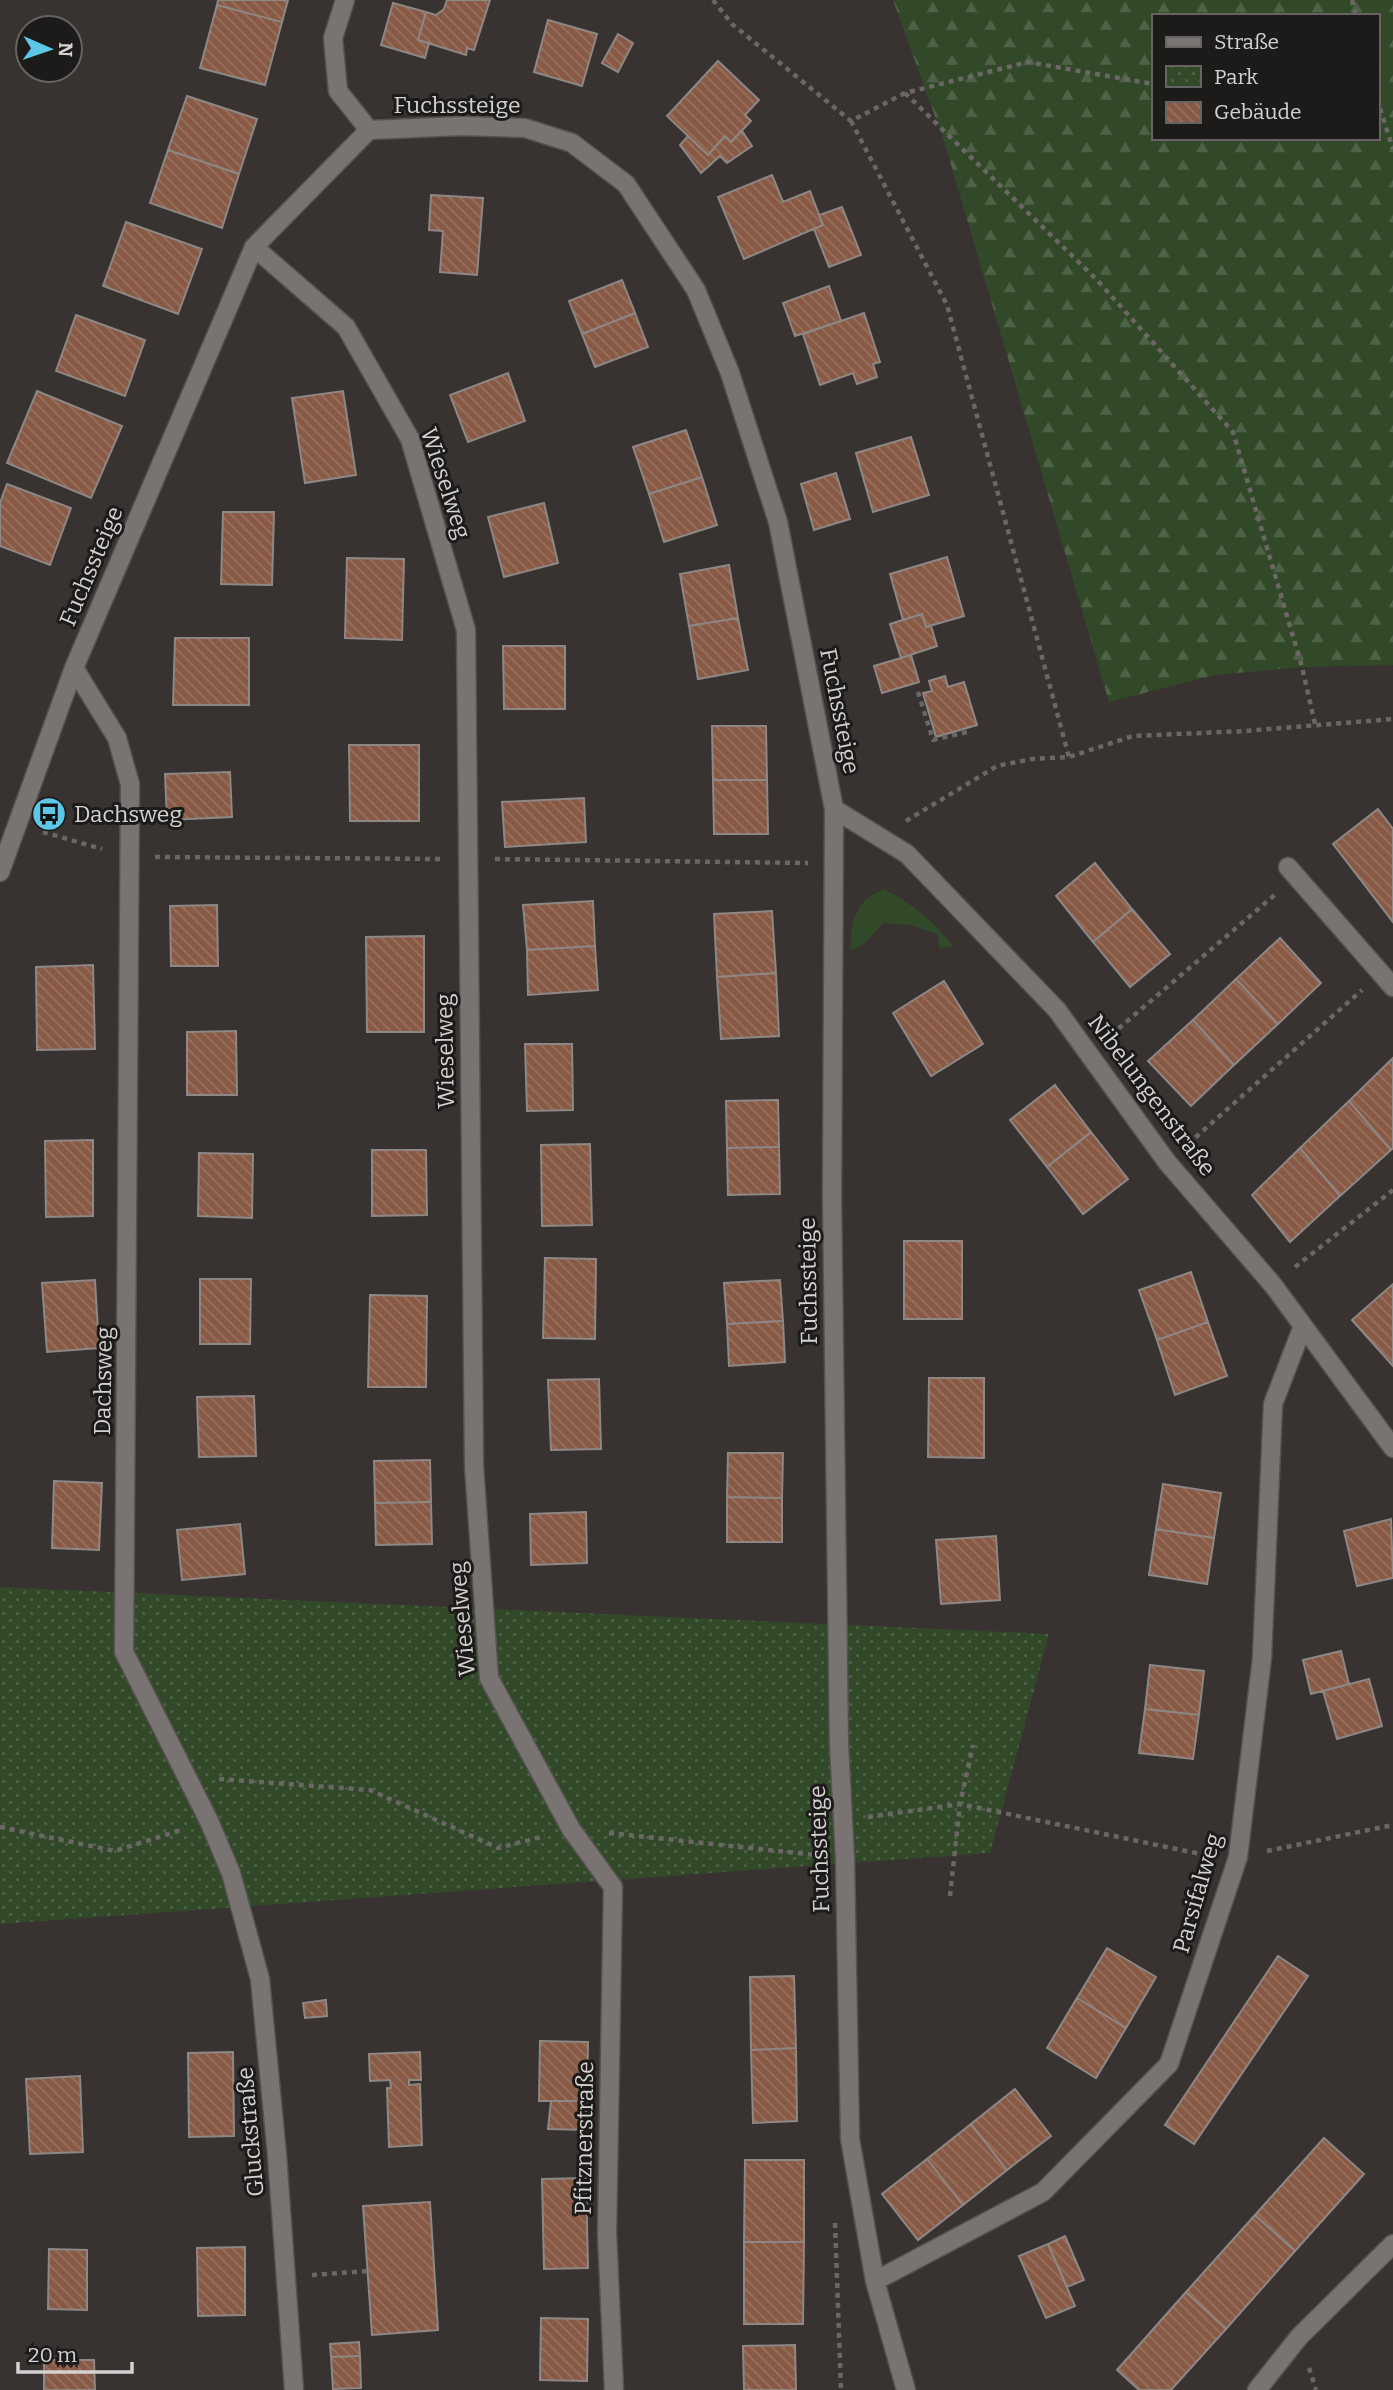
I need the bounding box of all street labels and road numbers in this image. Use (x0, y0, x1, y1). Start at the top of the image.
street label: Fuchssteige (393, 91, 521, 119)
street label: Wieselweg (415, 424, 477, 542)
street label: Fuchssteige (53, 502, 129, 630)
street label: Fuchssteige (814, 646, 866, 776)
street label: Wieselweg (430, 993, 460, 1109)
street label: Nibelungenstraße (1082, 1009, 1222, 1181)
street label: Fuchssteige (793, 1217, 823, 1345)
street label: Dachsweg (88, 1326, 118, 1435)
street label: Wieselweg (443, 1560, 481, 1678)
street label: Fuchssteige (803, 1785, 835, 1913)
street label: Parsifalweg (1167, 1830, 1228, 1956)
street label: Pfitznerstraße (569, 2061, 599, 2215)
street label: Gluckstraße (230, 2066, 270, 2198)

